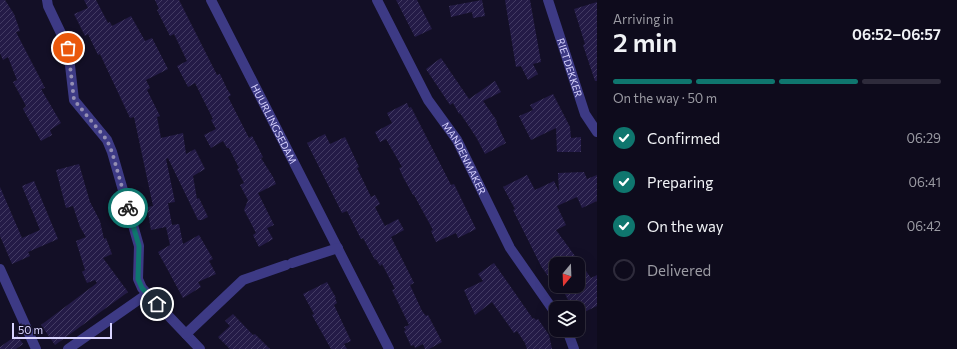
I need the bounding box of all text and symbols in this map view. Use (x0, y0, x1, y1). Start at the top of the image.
text: Arriving in (613, 11, 673, 27)
text: 06:52–06:57 (852, 25, 941, 43)
text: 2 min (613, 26, 677, 57)
pin (51, 31, 85, 65)
icon: bag (57, 37, 79, 59)
street label: RIETDEKKER (555, 37, 585, 99)
street label: HUURLINGSEDAM (249, 82, 299, 166)
text: On the way · 50 m (613, 90, 717, 106)
street label: MANDENMAKER (440, 119, 489, 197)
icon: check (613, 127, 635, 149)
text: Confirmed (647, 129, 720, 147)
text: 06:29 (906, 130, 941, 146)
icon: check (613, 171, 635, 193)
text: Preparing (647, 173, 713, 191)
text: 06:41 (909, 174, 941, 190)
courier (108, 188, 148, 228)
icon: bike (117, 197, 139, 219)
icon: check (613, 215, 635, 237)
text: On the way (647, 217, 724, 235)
text: 06:42 (907, 218, 941, 234)
north arrow (549, 257, 585, 293)
map controls (549, 257, 585, 337)
text: Delivered (647, 261, 711, 279)
pin (140, 287, 174, 321)
icon: home (146, 293, 168, 315)
button: layers (549, 301, 585, 337)
scale bar (12, 321, 112, 340)
text: 50 m (18, 323, 43, 336)

